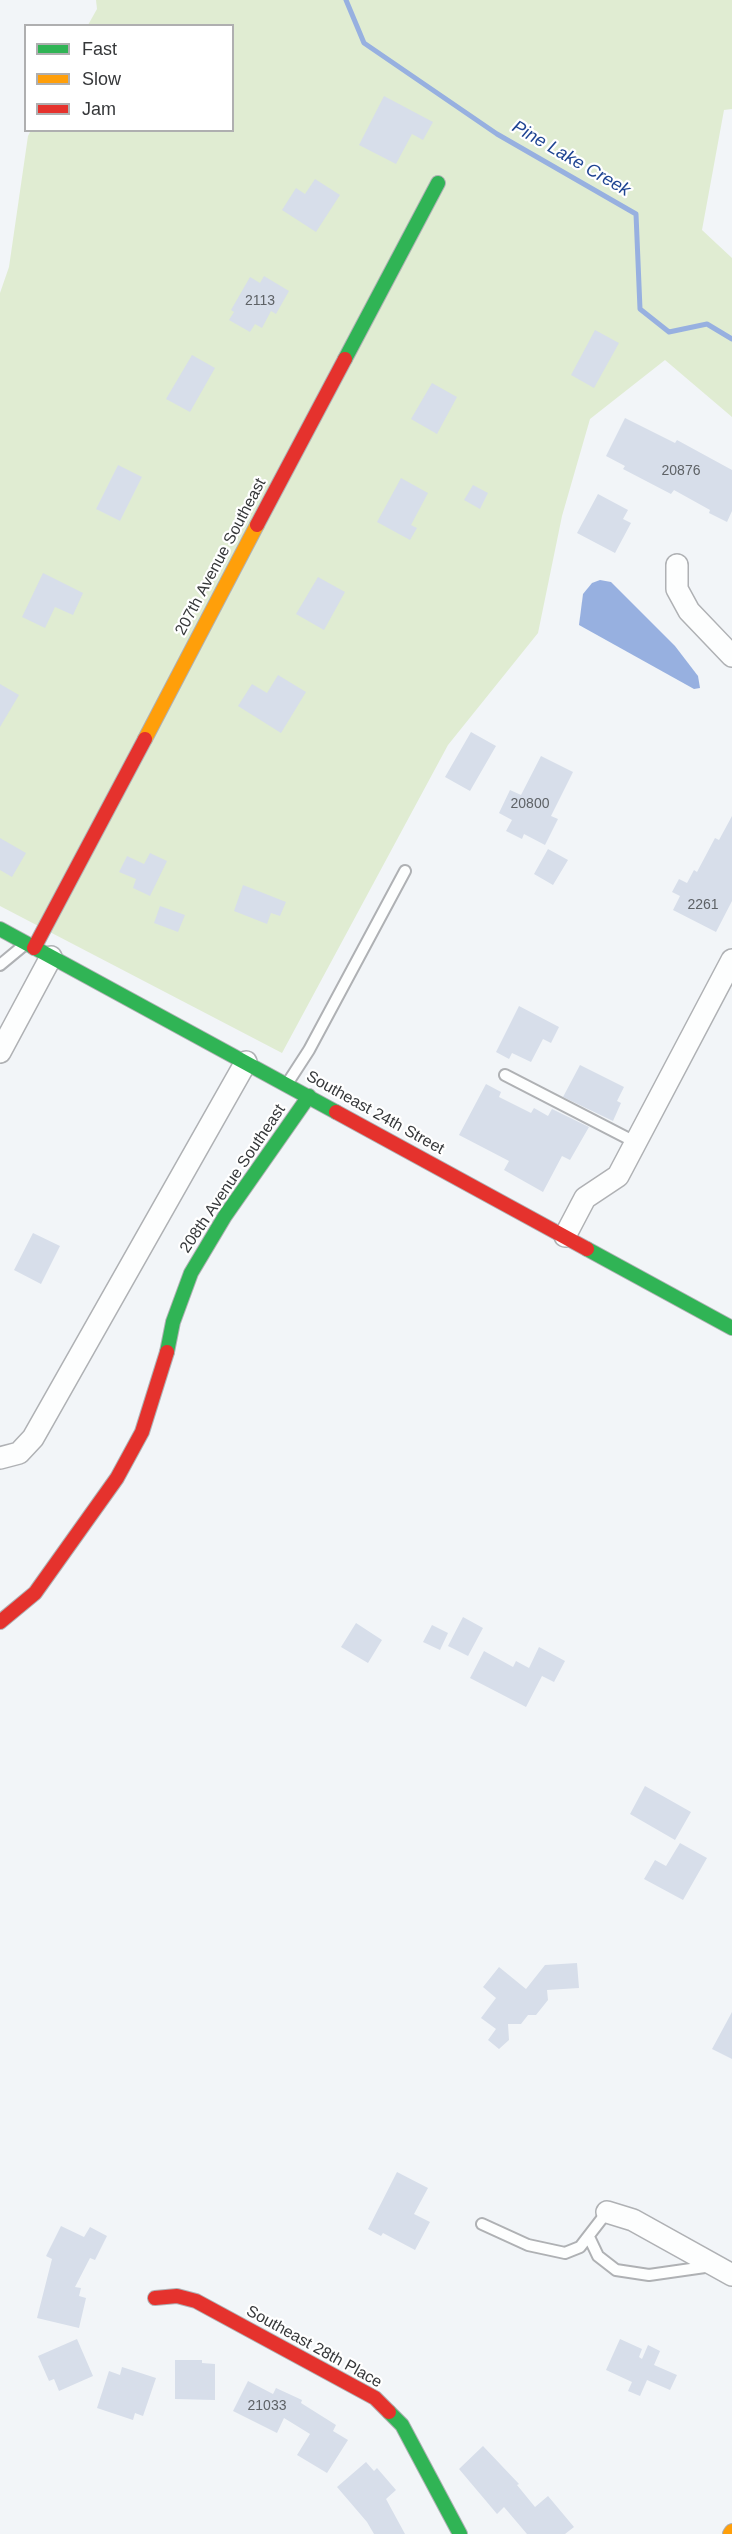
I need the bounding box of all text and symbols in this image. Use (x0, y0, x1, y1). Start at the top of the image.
legend (24, 24, 234, 132)
text: Fast (82, 39, 117, 59)
text: Slow (82, 69, 121, 89)
text: Jam (82, 99, 116, 119)
water label: Pine Lake Creek (508, 116, 634, 202)
house number: 2113 (245, 293, 275, 309)
house number: 20876 (662, 463, 700, 479)
street label: 207th Avenue Southeast (171, 475, 271, 639)
house number: 20800 (511, 796, 549, 812)
house number: 2261 (687, 897, 719, 913)
street label: Southeast 24th Street (303, 1067, 447, 1159)
street label: 208th Avenue Southeast (176, 1101, 290, 1257)
street label: Southeast 28th Place (243, 2302, 385, 2392)
house number: 21033 (248, 2398, 286, 2414)

